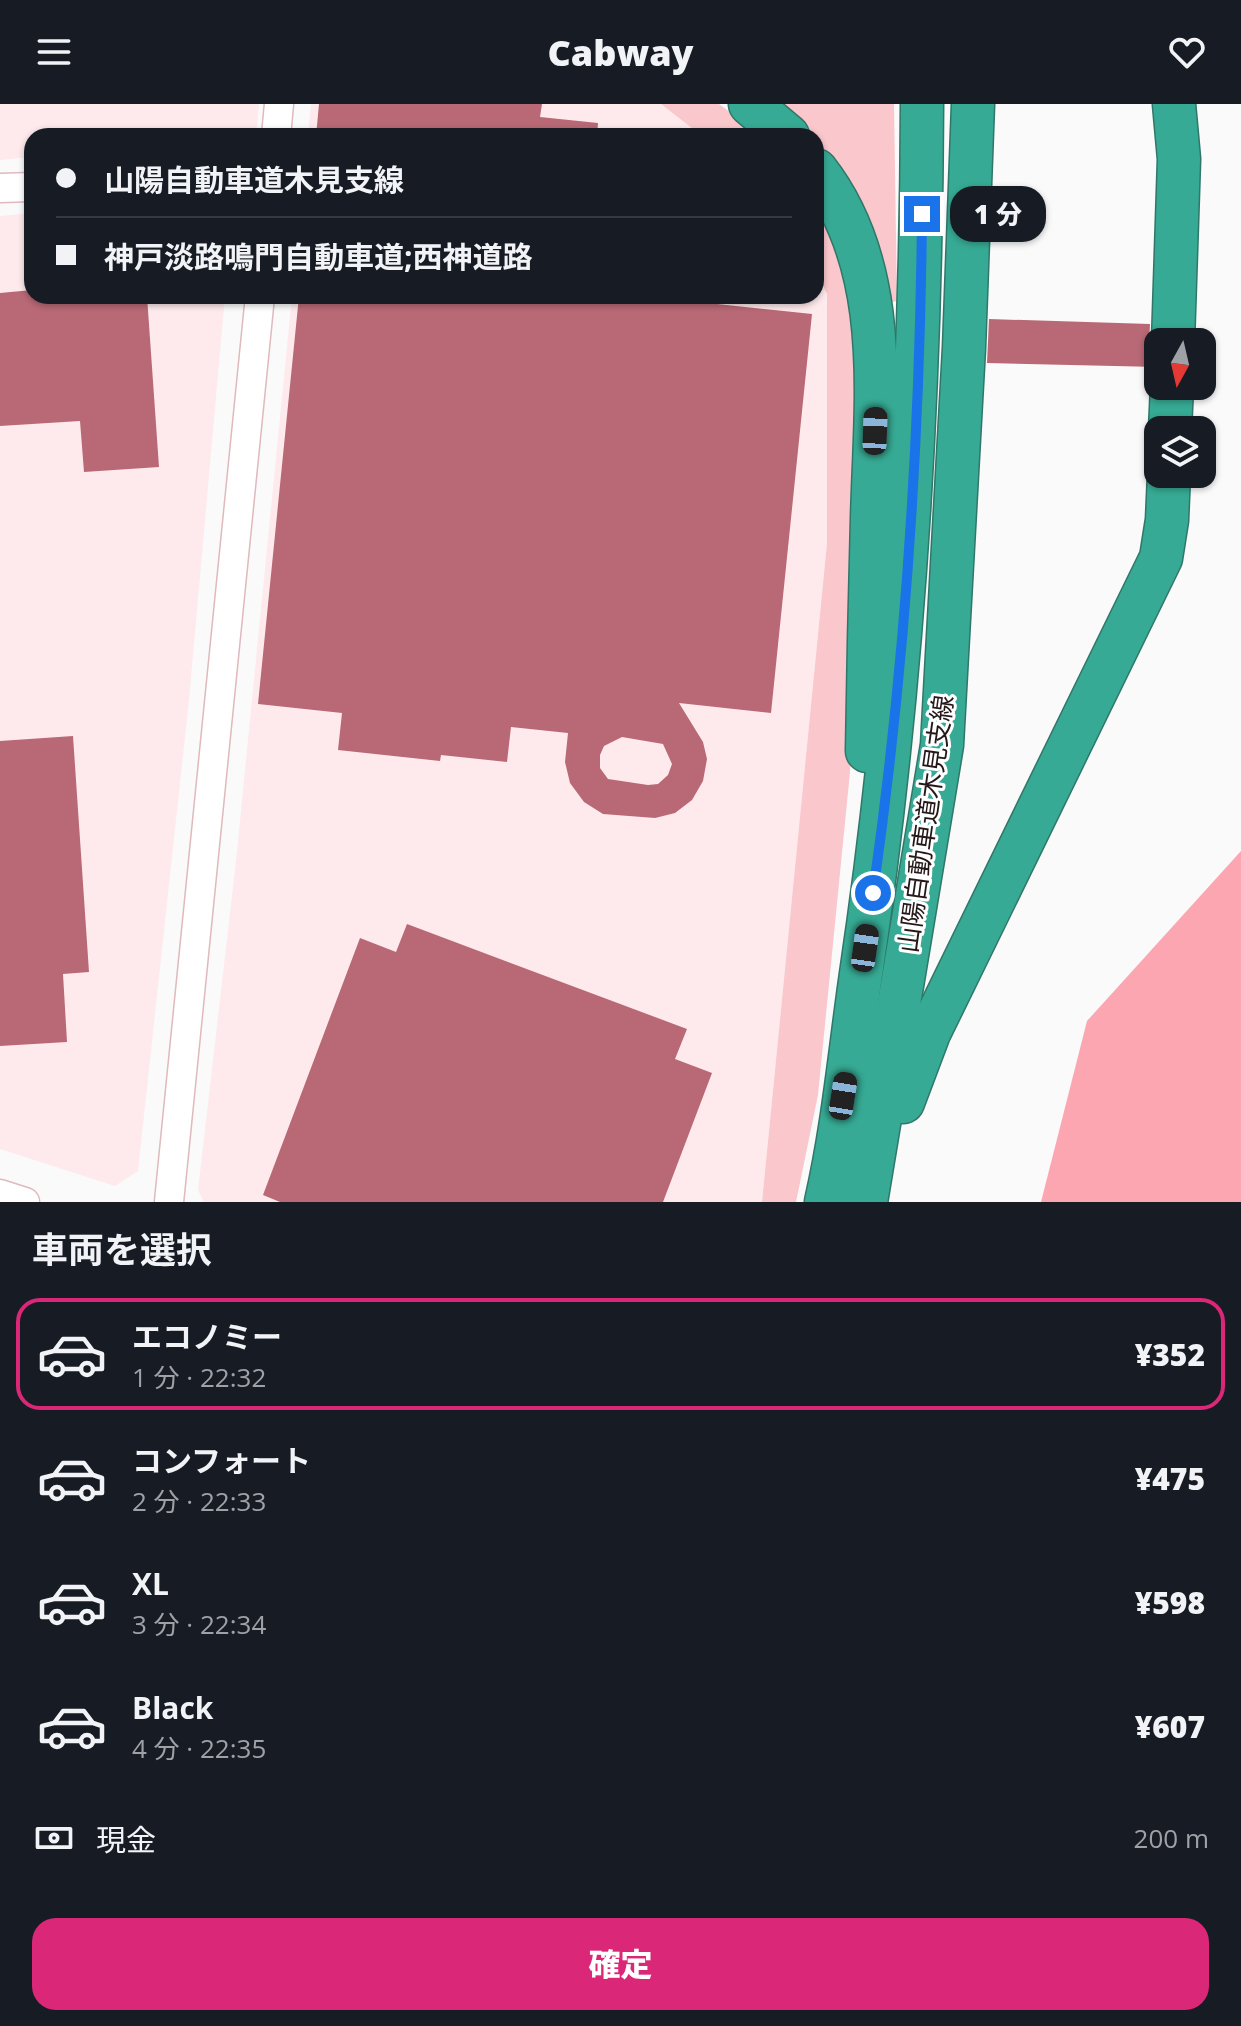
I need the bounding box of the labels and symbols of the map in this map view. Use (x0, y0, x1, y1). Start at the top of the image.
callout: 1 分 (950, 186, 1046, 242)
route end (904, 196, 940, 232)
north arrow (1144, 328, 1216, 400)
car (862, 407, 888, 455)
street label: 山陽自動車道木見支線 (889, 693, 961, 955)
route start (855, 875, 891, 911)
car (850, 923, 880, 973)
car (827, 1070, 859, 1122)

